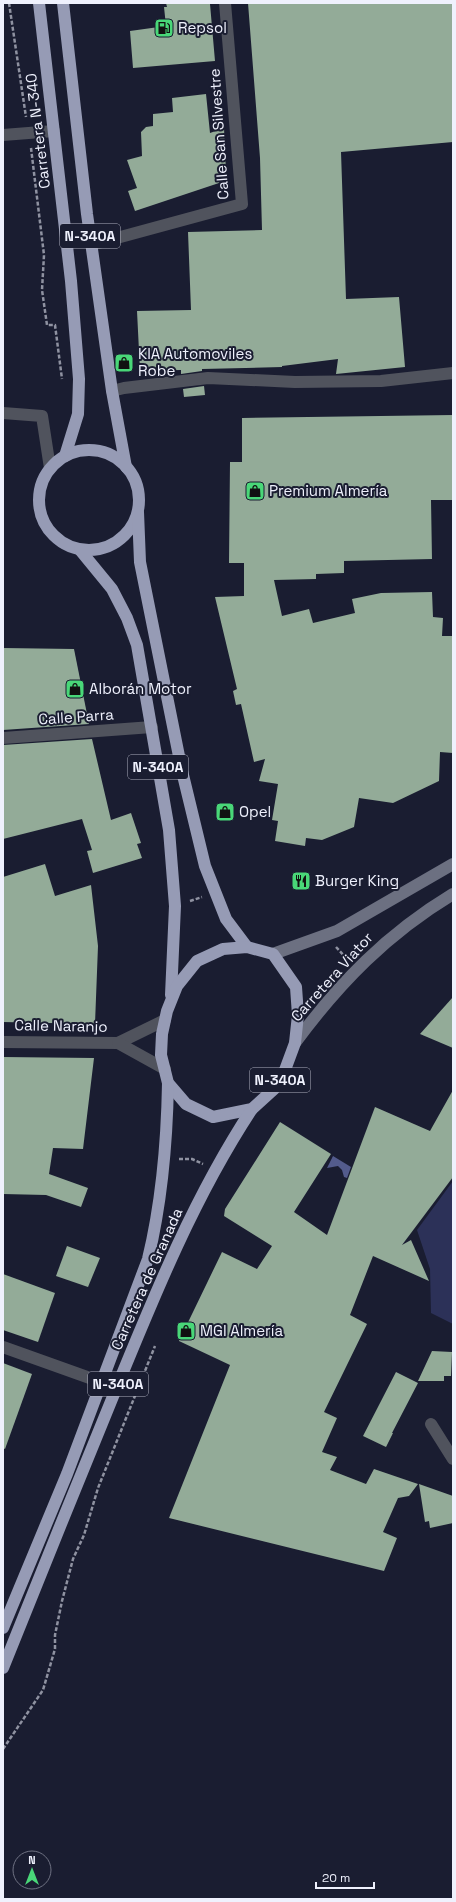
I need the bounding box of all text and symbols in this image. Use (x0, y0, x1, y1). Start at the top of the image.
fuel station icon: Repsol (153, 17, 175, 39)
place label: Repsol (178, 18, 227, 37)
street label: Calle San Silvestre (204, 68, 233, 200)
street label: Carretera N-340 (21, 72, 54, 190)
road number: N-340A (60, 224, 120, 248)
place label: KIA Automoviles Robe (138, 344, 252, 380)
shop icon: KIA Automoviles Robe (113, 352, 135, 374)
shop icon: Premium Almería (244, 480, 266, 502)
place label: Premium Almería (269, 481, 388, 500)
shop icon: Alborán Motor (64, 678, 86, 700)
place label: Alborán Motor (89, 679, 192, 698)
street label: Calle Parra (38, 704, 115, 729)
road number: N-340A (128, 755, 188, 779)
shop icon: Opel (214, 801, 236, 823)
place label: Opel (239, 802, 271, 821)
restaurant icon: Burger King (290, 870, 312, 892)
place label: Burger King (315, 871, 399, 890)
street label: Carretera Viator (287, 928, 377, 1025)
street label: Calle Naranjo (14, 1015, 108, 1036)
road number: N-340A (250, 1068, 310, 1092)
street label: Carretera de Granada (107, 1204, 187, 1353)
shop icon: MGI Almería (175, 1320, 197, 1342)
place label: MGI Almería (200, 1321, 283, 1340)
road number: N-340A (88, 1372, 148, 1396)
north arrow (12, 1850, 52, 1890)
text: N (28, 1853, 36, 1867)
scale bar (316, 1864, 374, 1890)
text: 20 m (322, 1870, 350, 1886)

